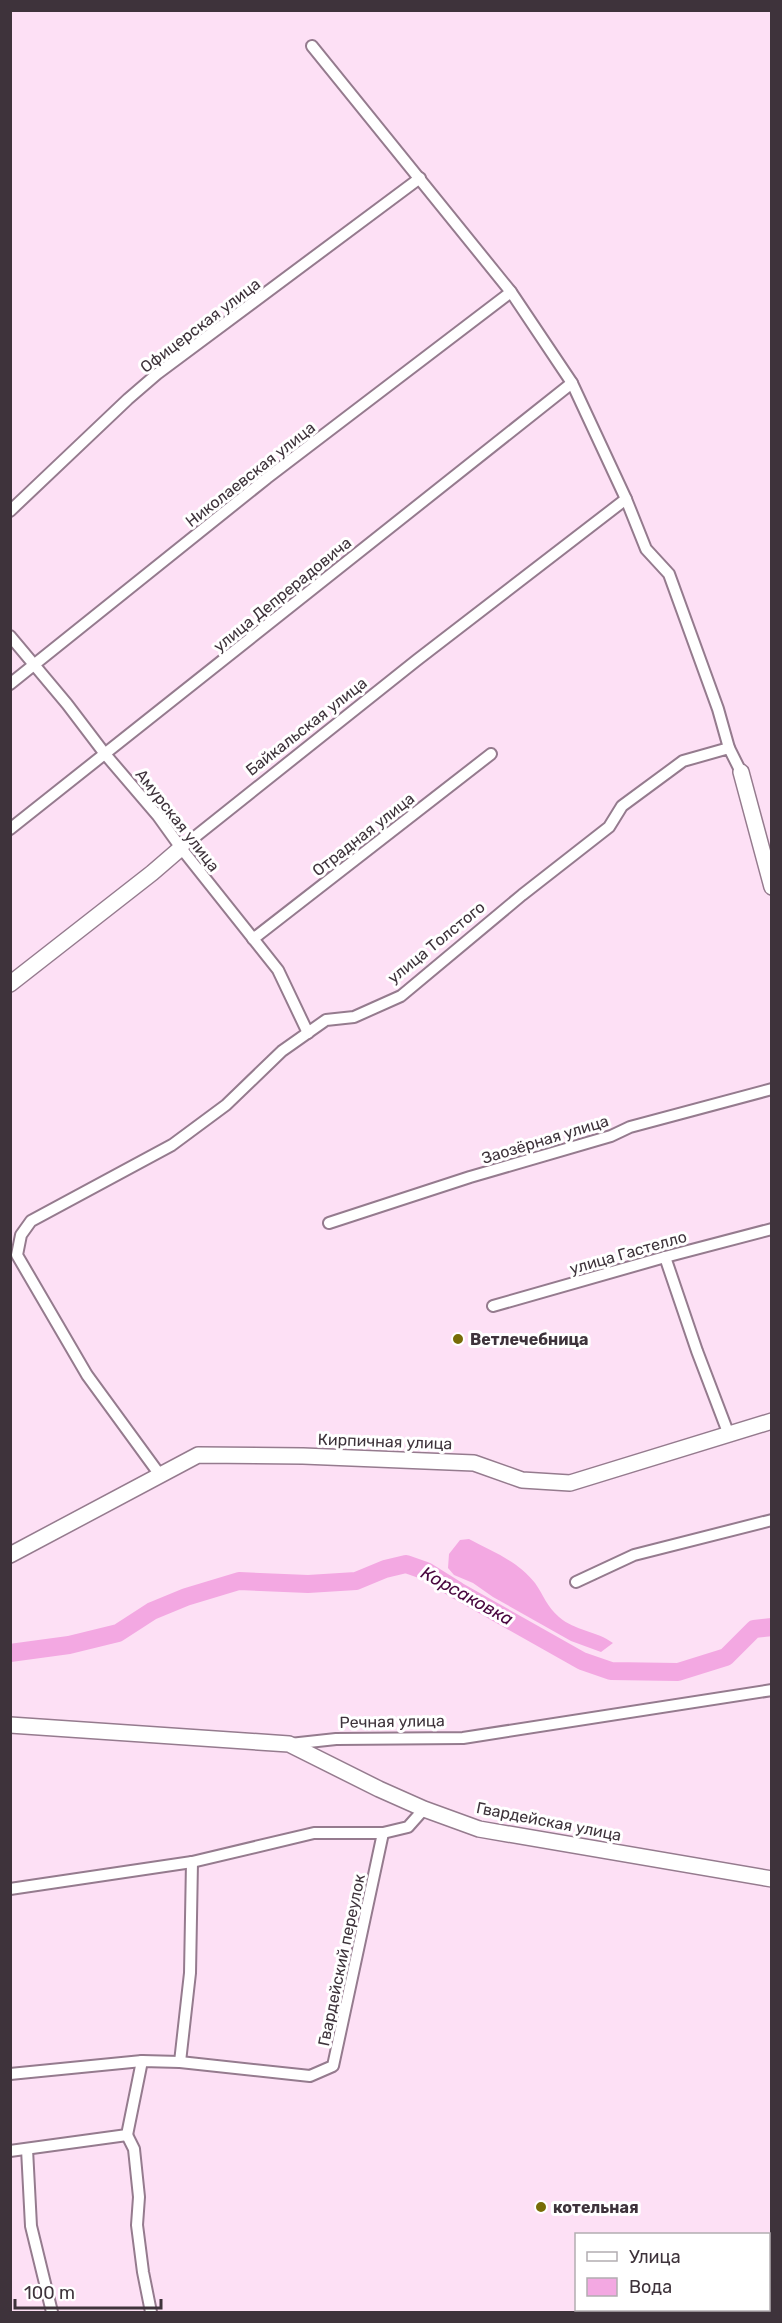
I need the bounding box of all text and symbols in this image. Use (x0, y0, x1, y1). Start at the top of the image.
street label: Офицерская улица (137, 274, 264, 377)
street label: Николаевская улица (182, 418, 319, 531)
street label: улица Депрерадовича (210, 533, 355, 656)
street label: Байкальская улица (242, 673, 371, 780)
street label: Амурская улица (132, 765, 224, 875)
street label: Отрадная улица (309, 789, 418, 880)
street label: улица Толстого (384, 897, 489, 987)
street label: Заозёрная улица (479, 1111, 611, 1168)
street label: улица Гастелло (567, 1227, 689, 1278)
place label: Ветлечебница (470, 1330, 588, 1349)
marker: Ветлечебница (451, 1332, 465, 1346)
street label: Кирпичная улица (317, 1430, 453, 1453)
water label: Корсаковка (417, 1562, 517, 1631)
street label: Речная улица (339, 1711, 445, 1732)
street label: Гвардейская улица (475, 1798, 623, 1845)
street label: Гвардейский переулок (314, 1872, 369, 2048)
place label: котельная (553, 2198, 639, 2217)
marker: котельная (534, 2200, 548, 2214)
legend (575, 2233, 770, 2311)
text: Улица (629, 2246, 681, 2268)
scale bar (15, 2272, 160, 2310)
text: Вода (629, 2276, 672, 2298)
text: 100 m (24, 2282, 75, 2304)

